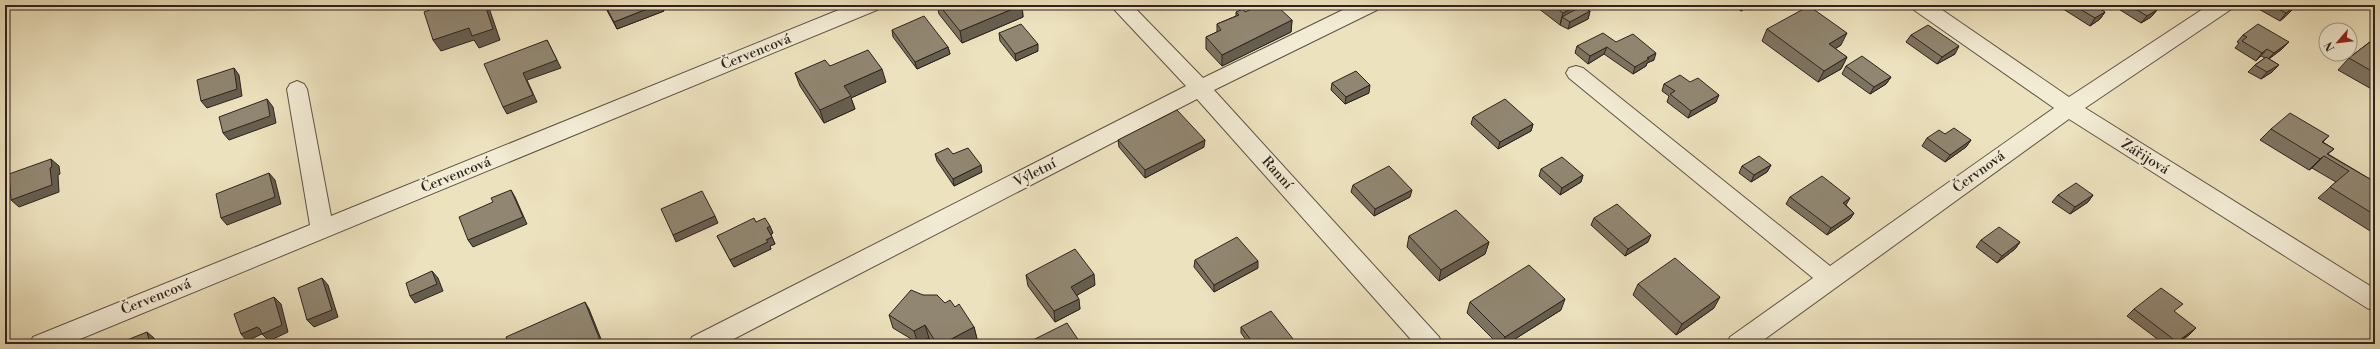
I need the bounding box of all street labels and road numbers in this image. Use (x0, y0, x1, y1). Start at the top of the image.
street label: Červencová (718, 28, 795, 74)
street label: Zářijová (2118, 135, 2173, 179)
street label: Červnová (1948, 145, 2009, 197)
street label: Červencová (418, 151, 495, 197)
street label: Ranní (1257, 153, 1297, 194)
street label: Výletní (1010, 154, 1061, 192)
street label: Červencová (118, 273, 195, 319)

